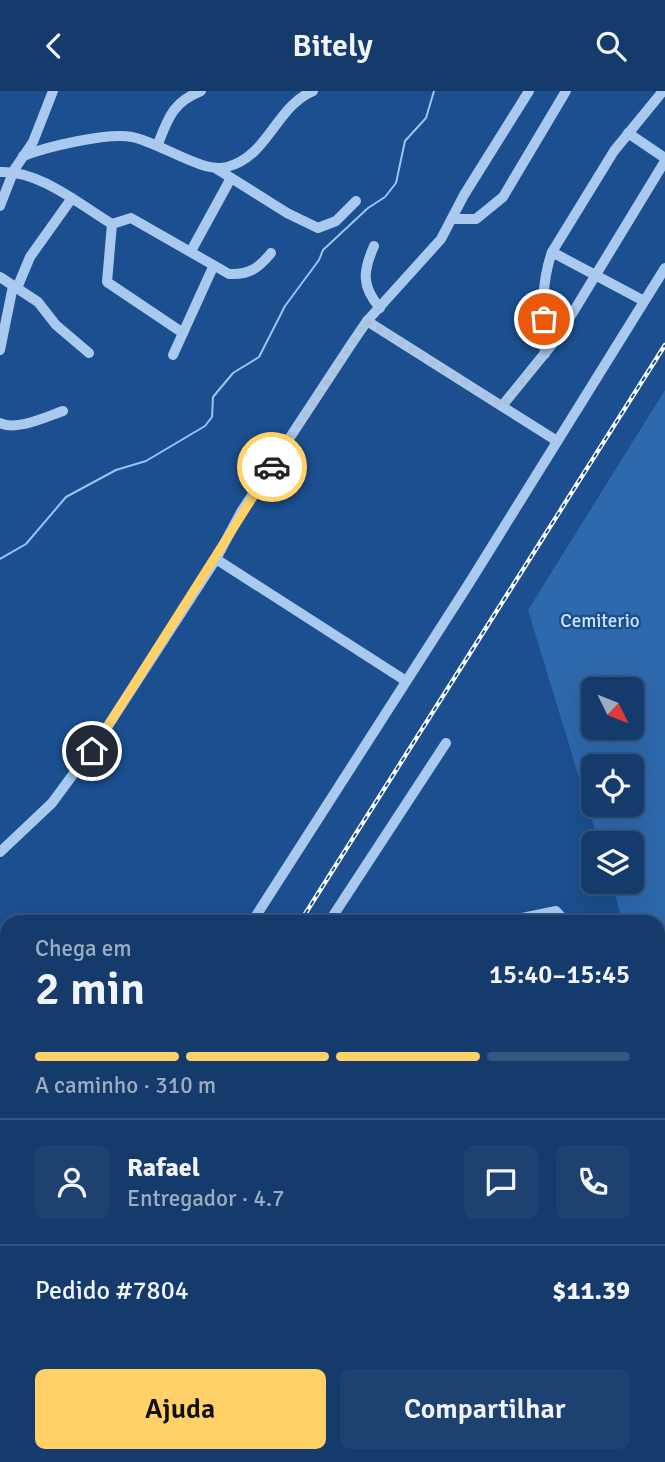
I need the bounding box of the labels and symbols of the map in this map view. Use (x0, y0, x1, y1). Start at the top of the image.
pin (514, 289, 574, 349)
courier (237, 432, 307, 502)
park label: Cemiterio (560, 609, 640, 633)
north arrow (581, 677, 644, 740)
pin (62, 721, 122, 781)

